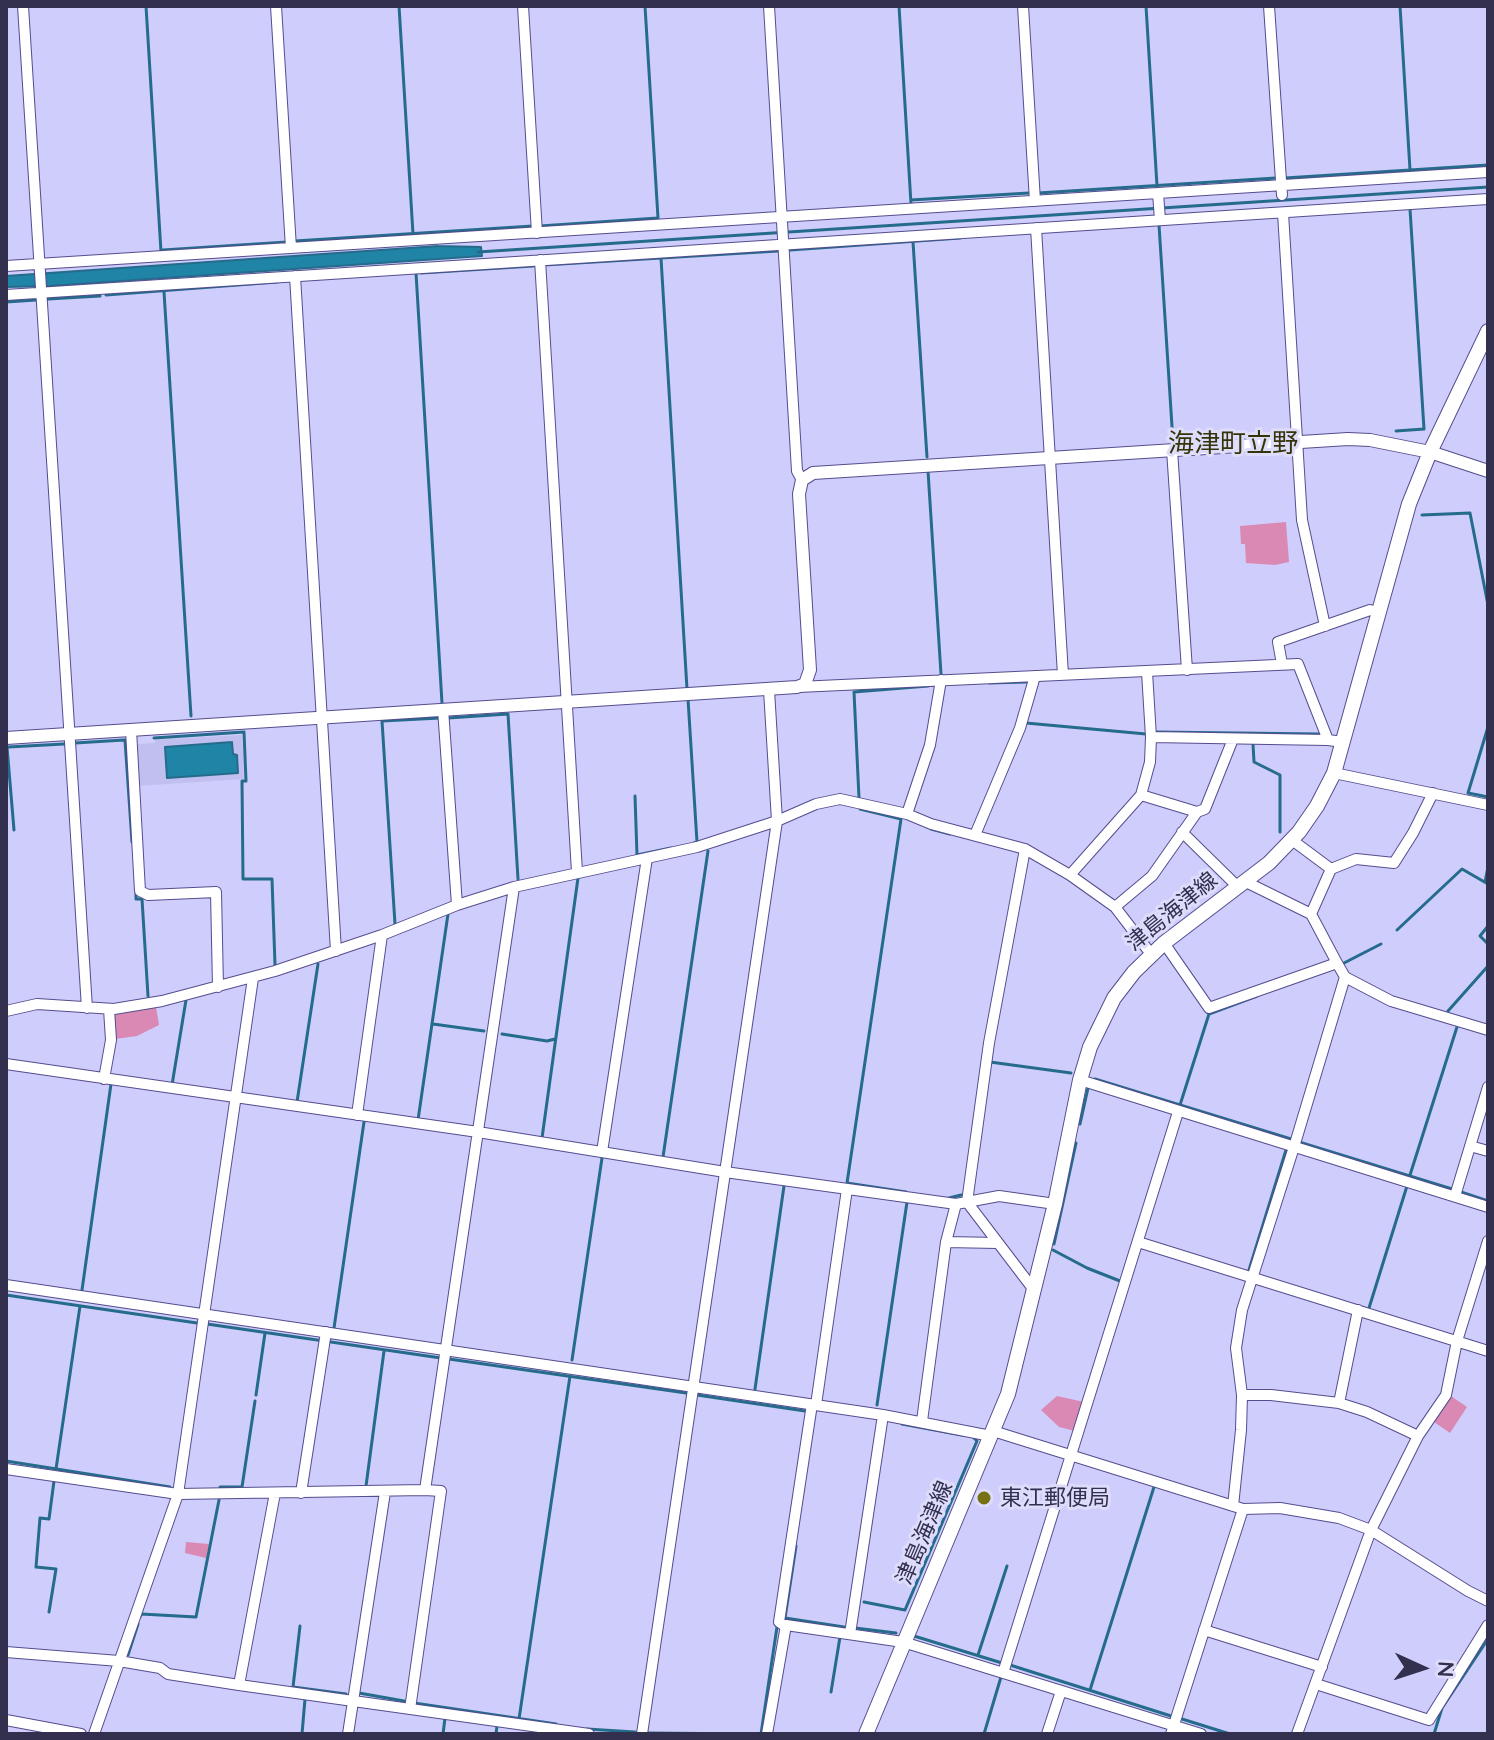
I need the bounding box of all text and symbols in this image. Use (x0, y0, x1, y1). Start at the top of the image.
district label: 海津町立野 (1168, 428, 1298, 460)
street label: 津島海津線 (1121, 867, 1223, 957)
street label: 津島海津線 (891, 1477, 959, 1589)
place label: 東江郵便局 (1000, 1485, 1110, 1511)
marker: 東江郵便局 (975, 1489, 993, 1507)
north arrow (1382, 1628, 1462, 1708)
text: N (1432, 1660, 1460, 1678)

